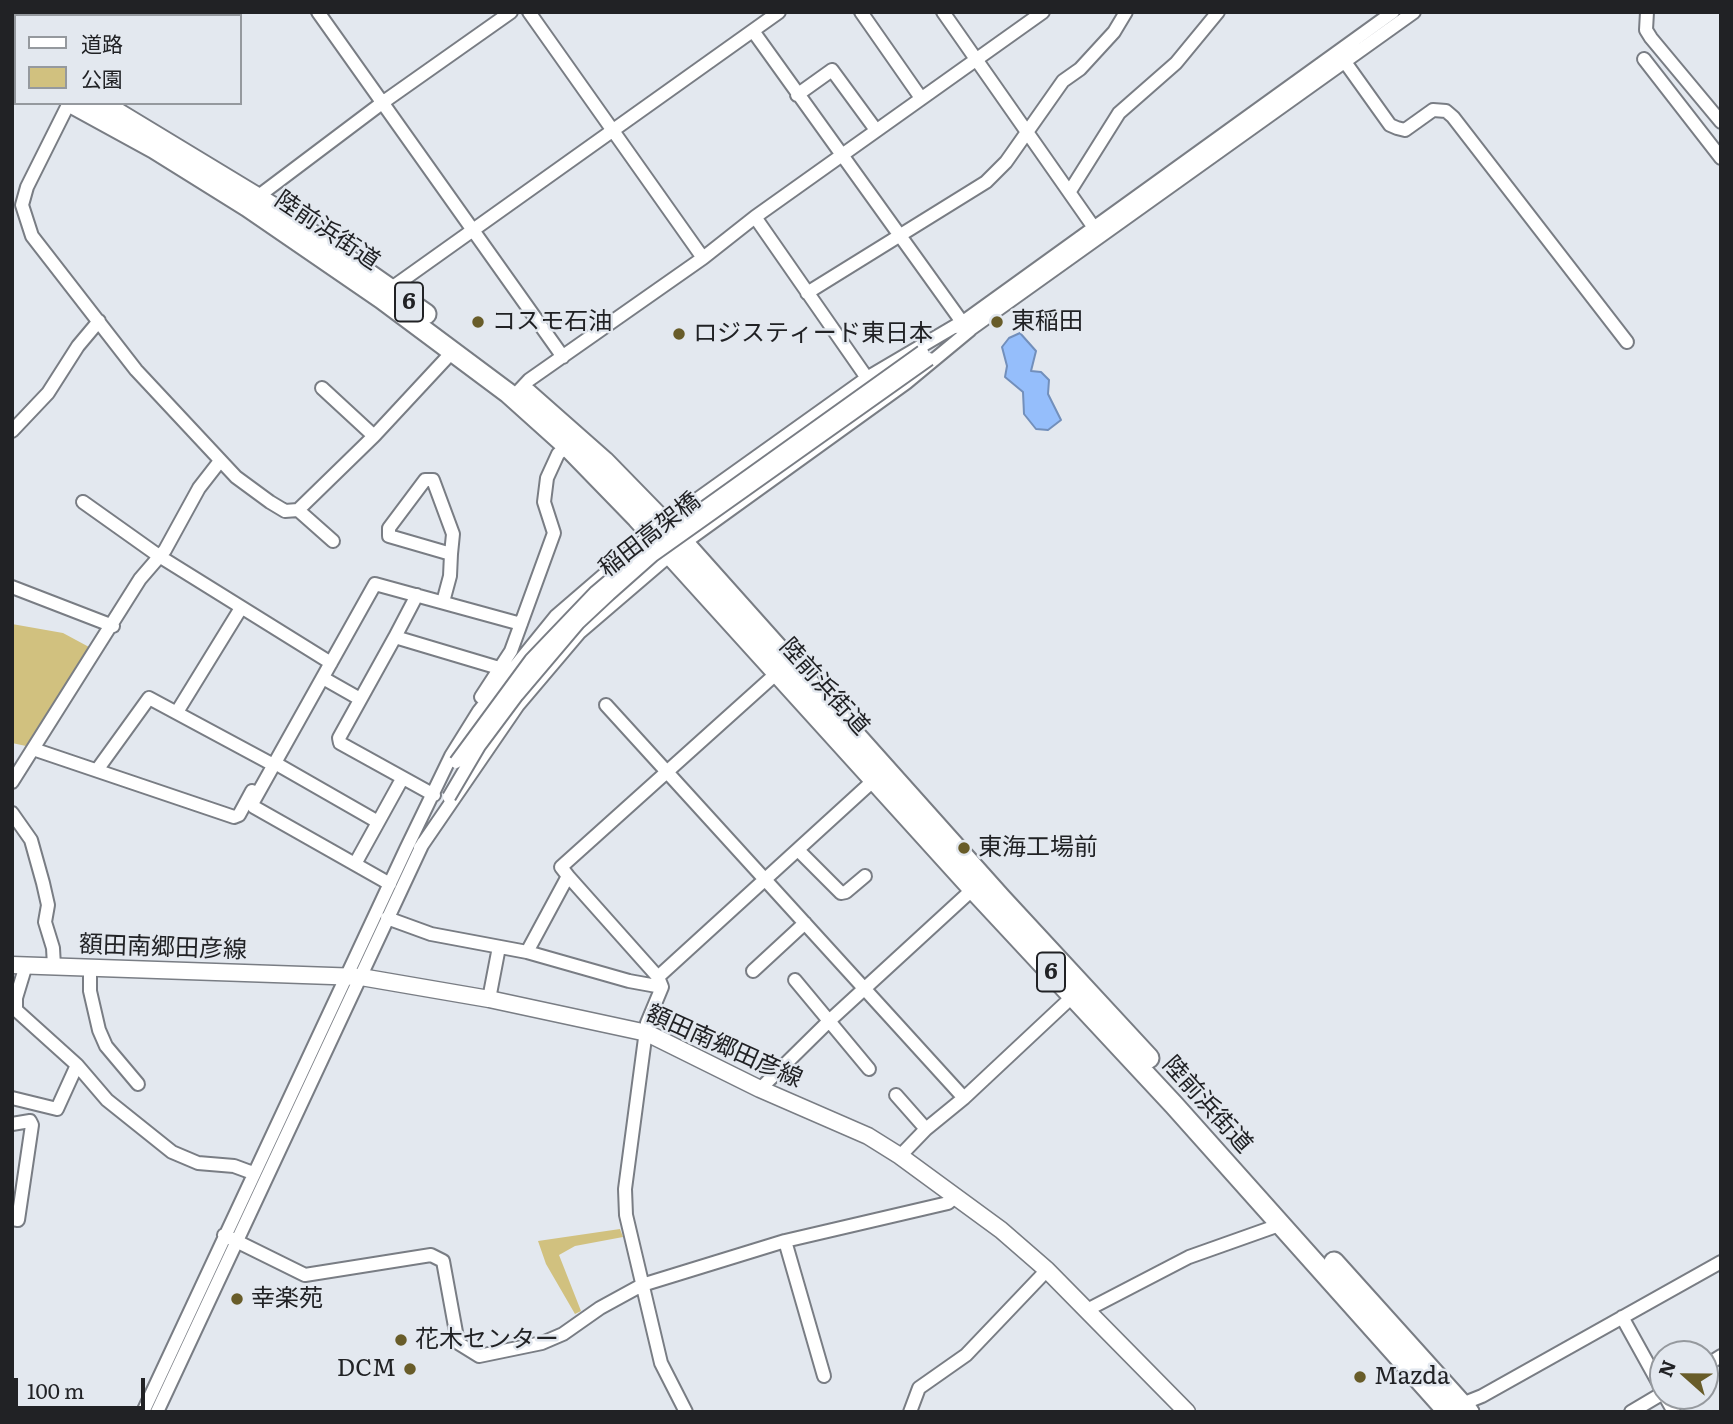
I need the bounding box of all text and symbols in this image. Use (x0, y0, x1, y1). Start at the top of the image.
legend (14, 14, 242, 105)
text: 道路 (81, 27, 123, 58)
text: 公園 (81, 62, 123, 93)
street label: 陸前浜街道 (269, 186, 385, 276)
road number: 6 (395, 282, 423, 322)
place label: コスモ石油 (492, 308, 612, 336)
place label: 東稲田 (1011, 308, 1083, 336)
marker: コスモ石油 (470, 314, 486, 330)
marker: 東稲田 (989, 314, 1005, 330)
place label: ロジスティード東日本 (693, 320, 933, 348)
marker: ロジスティード東日本 (671, 326, 687, 342)
street label: 稲田高架橋 (594, 487, 706, 583)
street label: 陸前浜街道 (773, 633, 875, 741)
place label: 東海工場前 (978, 834, 1098, 862)
marker: 東海工場前 (956, 840, 972, 856)
street label: 額田南郷田彦線 (79, 931, 247, 965)
road number: 6 (1037, 953, 1065, 992)
street label: 額田南郷田彦線 (641, 1000, 807, 1094)
street label: 陸前浜街道 (1156, 1051, 1258, 1159)
place label: 幸楽苑 (251, 1285, 323, 1313)
marker: 幸楽苑 (229, 1291, 245, 1307)
place label: 花木センター (415, 1326, 559, 1354)
marker: 花木センター (393, 1332, 409, 1348)
north arrow (1649, 1340, 1719, 1410)
place label: DCM (337, 1355, 396, 1383)
text: N (1650, 1356, 1682, 1381)
marker: DCM (402, 1361, 418, 1377)
place label: Mazda (1374, 1363, 1450, 1391)
scale bar (18, 1364, 149, 1408)
marker: Mazda (1352, 1369, 1368, 1385)
text: 100 m (27, 1374, 84, 1405)

